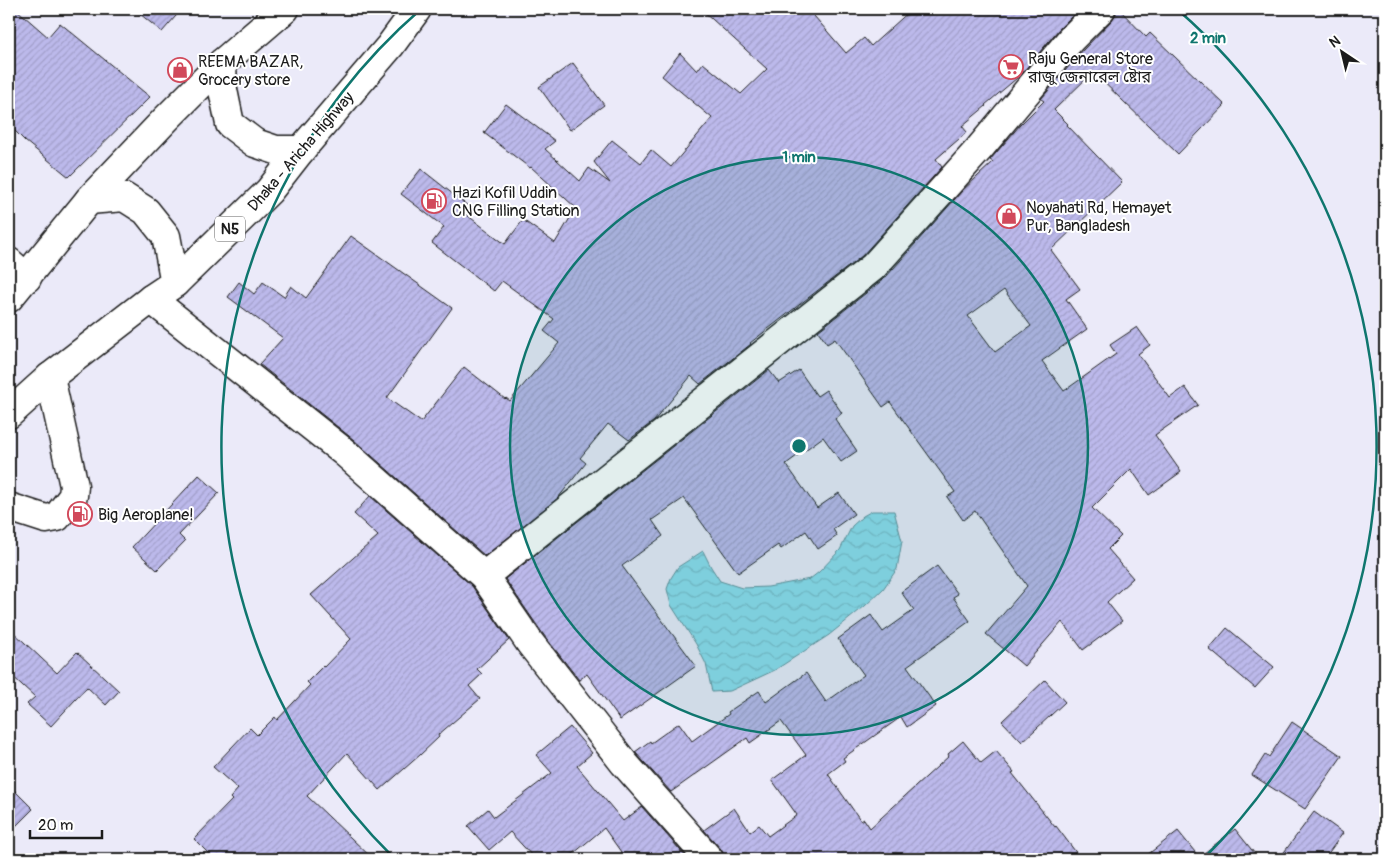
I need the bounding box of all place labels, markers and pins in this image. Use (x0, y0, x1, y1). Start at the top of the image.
place label: Raju General Store রাজু জেনারেল ষ্টোর (1027, 49, 1153, 87)
place label: REEMA BAZAR, Grocery store (198, 52, 303, 90)
supermarket icon: Raju General Store রাজু জেনারেল ষ্টোর (998, 54, 1024, 80)
shop icon: REEMA BAZAR, Grocery store (167, 57, 193, 83)
place label: Hazi Kofil Uddin CNG Filling Station (452, 183, 580, 221)
fuel station icon: Hazi Kofil Uddin CNG Filling Station (421, 188, 447, 214)
place label: Noyahati Rd, Hemayet Pur, Bangladesh (1026, 198, 1172, 236)
shop icon: Noyahati Rd, Hemayet Pur, Bangladesh (996, 203, 1022, 229)
centre of rings (790, 437, 808, 455)
fuel station icon: Big Aeroplane! (67, 501, 93, 527)
place label: Big Aeroplane! (98, 505, 194, 525)

